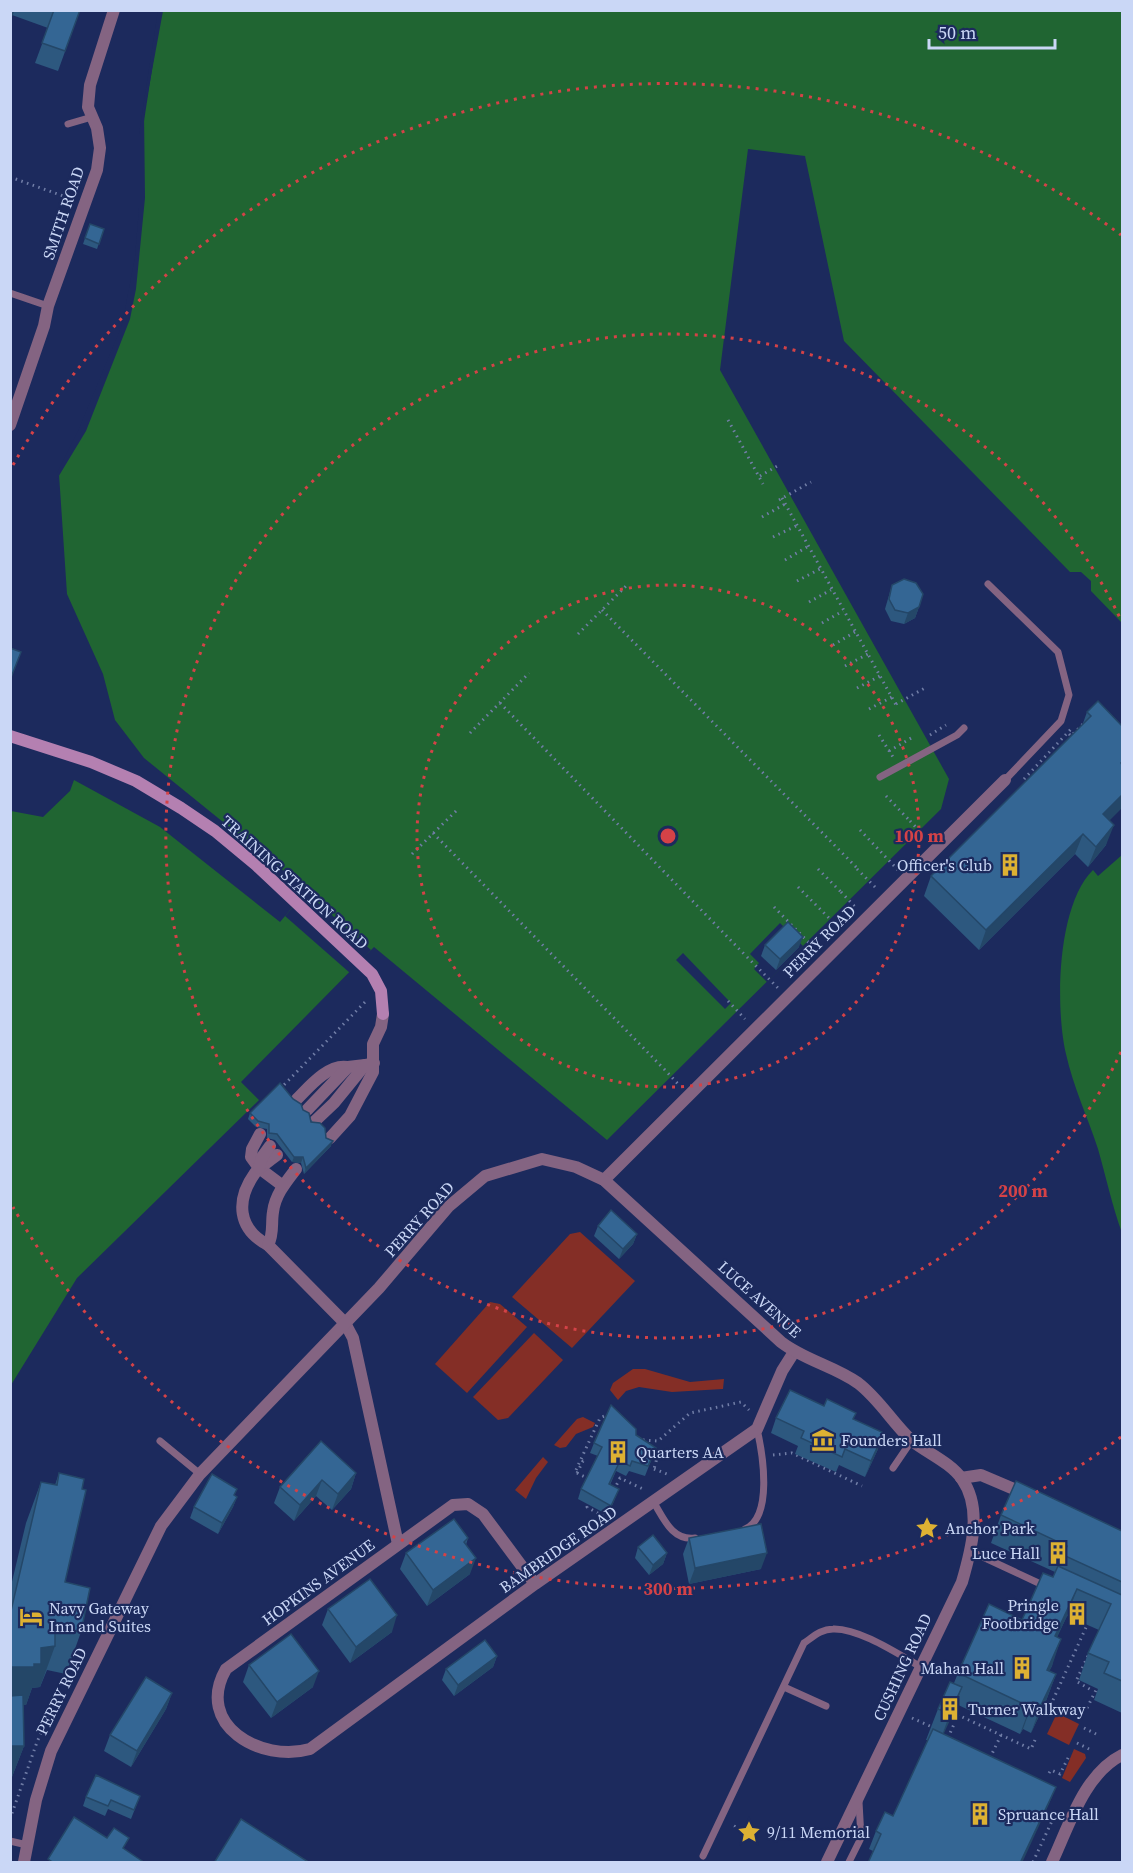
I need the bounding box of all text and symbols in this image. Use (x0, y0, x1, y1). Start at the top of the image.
scale bar (929, 12, 1055, 50)
text: 50 m (938, 20, 976, 45)
street label: SMITH ROAD (37, 164, 89, 262)
street label: TRAINING STATION ROAD (217, 810, 373, 954)
text: 100 m (894, 823, 944, 848)
centre of rings (658, 826, 678, 846)
building icon: Officer's Club (997, 852, 1023, 878)
place label: Officer's Club (897, 854, 992, 876)
street label: PERRY ROAD (778, 900, 860, 982)
street label: PERRY ROAD (379, 1176, 459, 1262)
text: 200 m (998, 1178, 1048, 1203)
street label: LUCE AVENUE (714, 1256, 807, 1343)
museum icon: Founders Hall (810, 1427, 836, 1453)
place label: Founders Hall (841, 1429, 942, 1451)
building icon: Quarters AA (605, 1439, 631, 1465)
place label: Quarters AA (636, 1441, 724, 1463)
street label: BAMBRIDGE ROAD (495, 1500, 621, 1598)
place icon: Anchor Park (914, 1515, 940, 1541)
place label: Anchor Park (945, 1517, 1035, 1539)
street label: HOPKINS AVENUE (257, 1533, 379, 1630)
building icon: Luce Hall (1045, 1540, 1071, 1566)
place label: Luce Hall (972, 1542, 1040, 1564)
text: 300 m (643, 1576, 693, 1601)
place label: Pringle Footbridge (982, 1594, 1059, 1634)
place label: Navy Gateway Inn and Suites (49, 1597, 151, 1637)
building icon: Pringle Footbridge (1064, 1601, 1090, 1627)
hotel icon: Navy Gateway Inn and Suites (18, 1604, 44, 1630)
street label: CUSHING ROAD (867, 1610, 937, 1724)
street label: PERRY ROAD (30, 1644, 92, 1738)
building icon: Mahan Hall (1009, 1655, 1035, 1681)
place label: Mahan Hall (921, 1657, 1004, 1679)
building icon: Turner Walkway (937, 1696, 963, 1722)
place label: Turner Walkway (968, 1698, 1086, 1720)
building icon: Spruance Hall (967, 1801, 993, 1827)
place label: Spruance Hall (998, 1803, 1099, 1825)
place icon: 9/11 Memorial (736, 1819, 762, 1845)
place label: 9/11 Memorial (767, 1821, 870, 1843)

